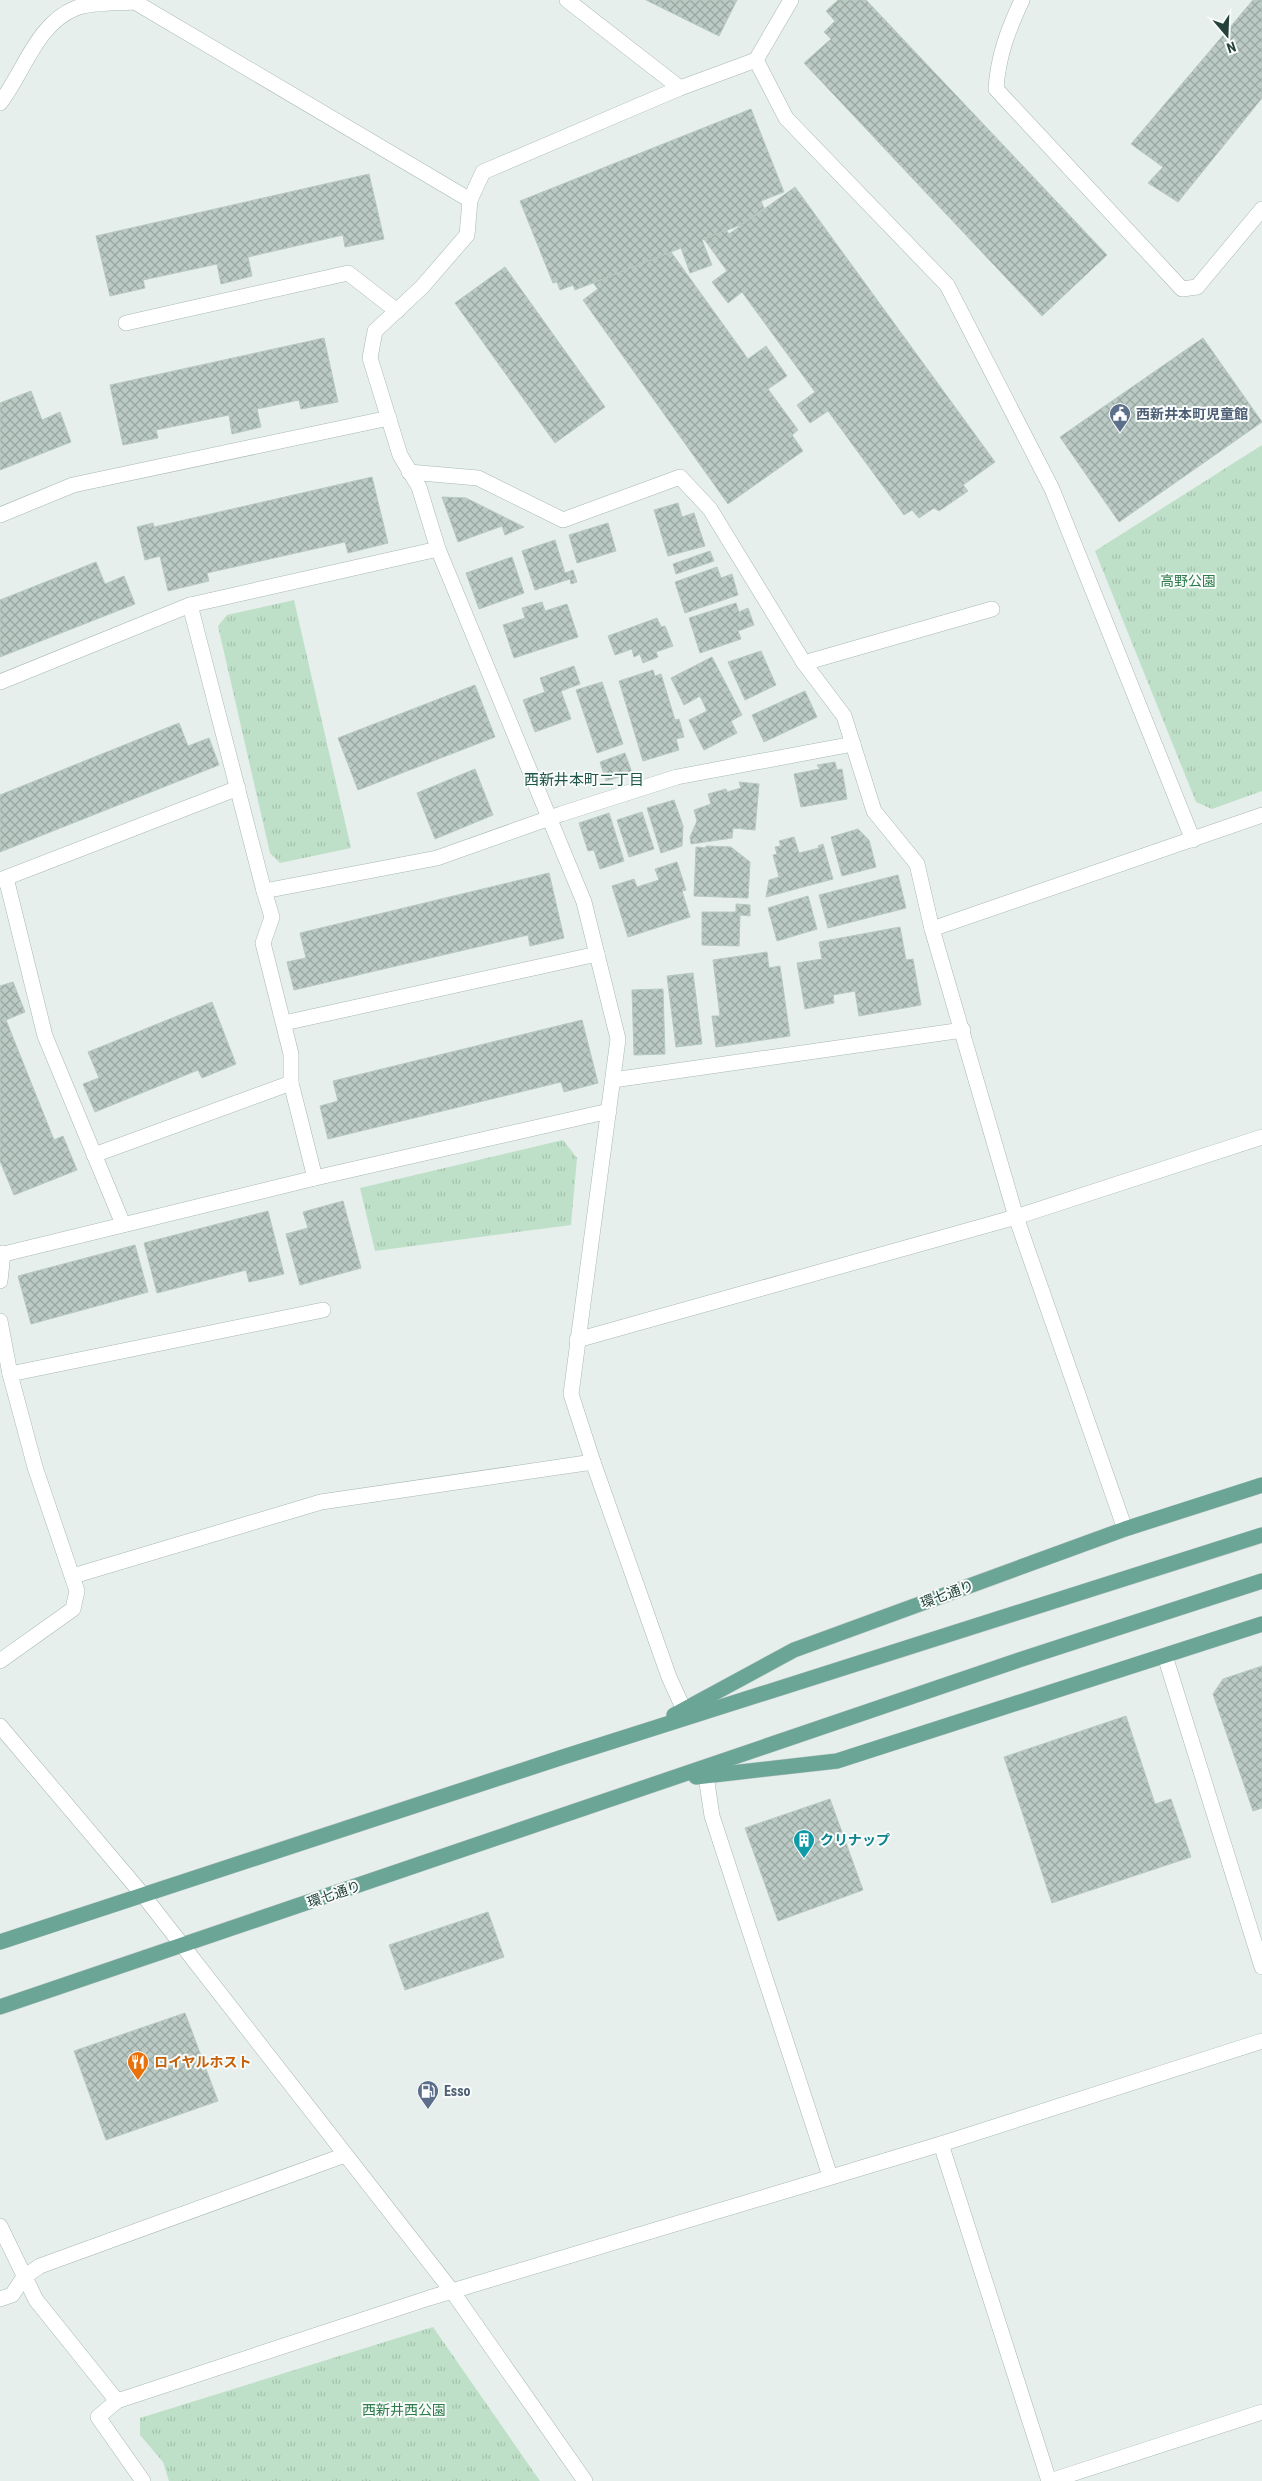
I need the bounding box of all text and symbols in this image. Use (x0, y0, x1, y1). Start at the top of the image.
north arrow (1202, 10, 1252, 60)
text: N (1225, 38, 1238, 56)
public building icon: 西新井本町児童館 (1108, 402, 1132, 433)
place label: 西新井本町児童館 (1136, 406, 1248, 422)
park label: 高野公園 (1160, 573, 1216, 589)
district label: 西新井本町二丁目 (524, 771, 644, 789)
street label: 環七通り (918, 1577, 976, 1611)
building icon: クリナップ (792, 1828, 816, 1859)
place label: クリナップ (820, 1832, 890, 1848)
street label: 環七通り (305, 1877, 363, 1911)
restaurant icon: ロイヤルホスト (126, 2050, 150, 2081)
place label: ロイヤルホスト (154, 2054, 252, 2070)
fuel station icon: Esso (416, 2079, 440, 2110)
place label: Esso (444, 2083, 471, 2099)
park label: 西新井西公園 (362, 2402, 446, 2418)

